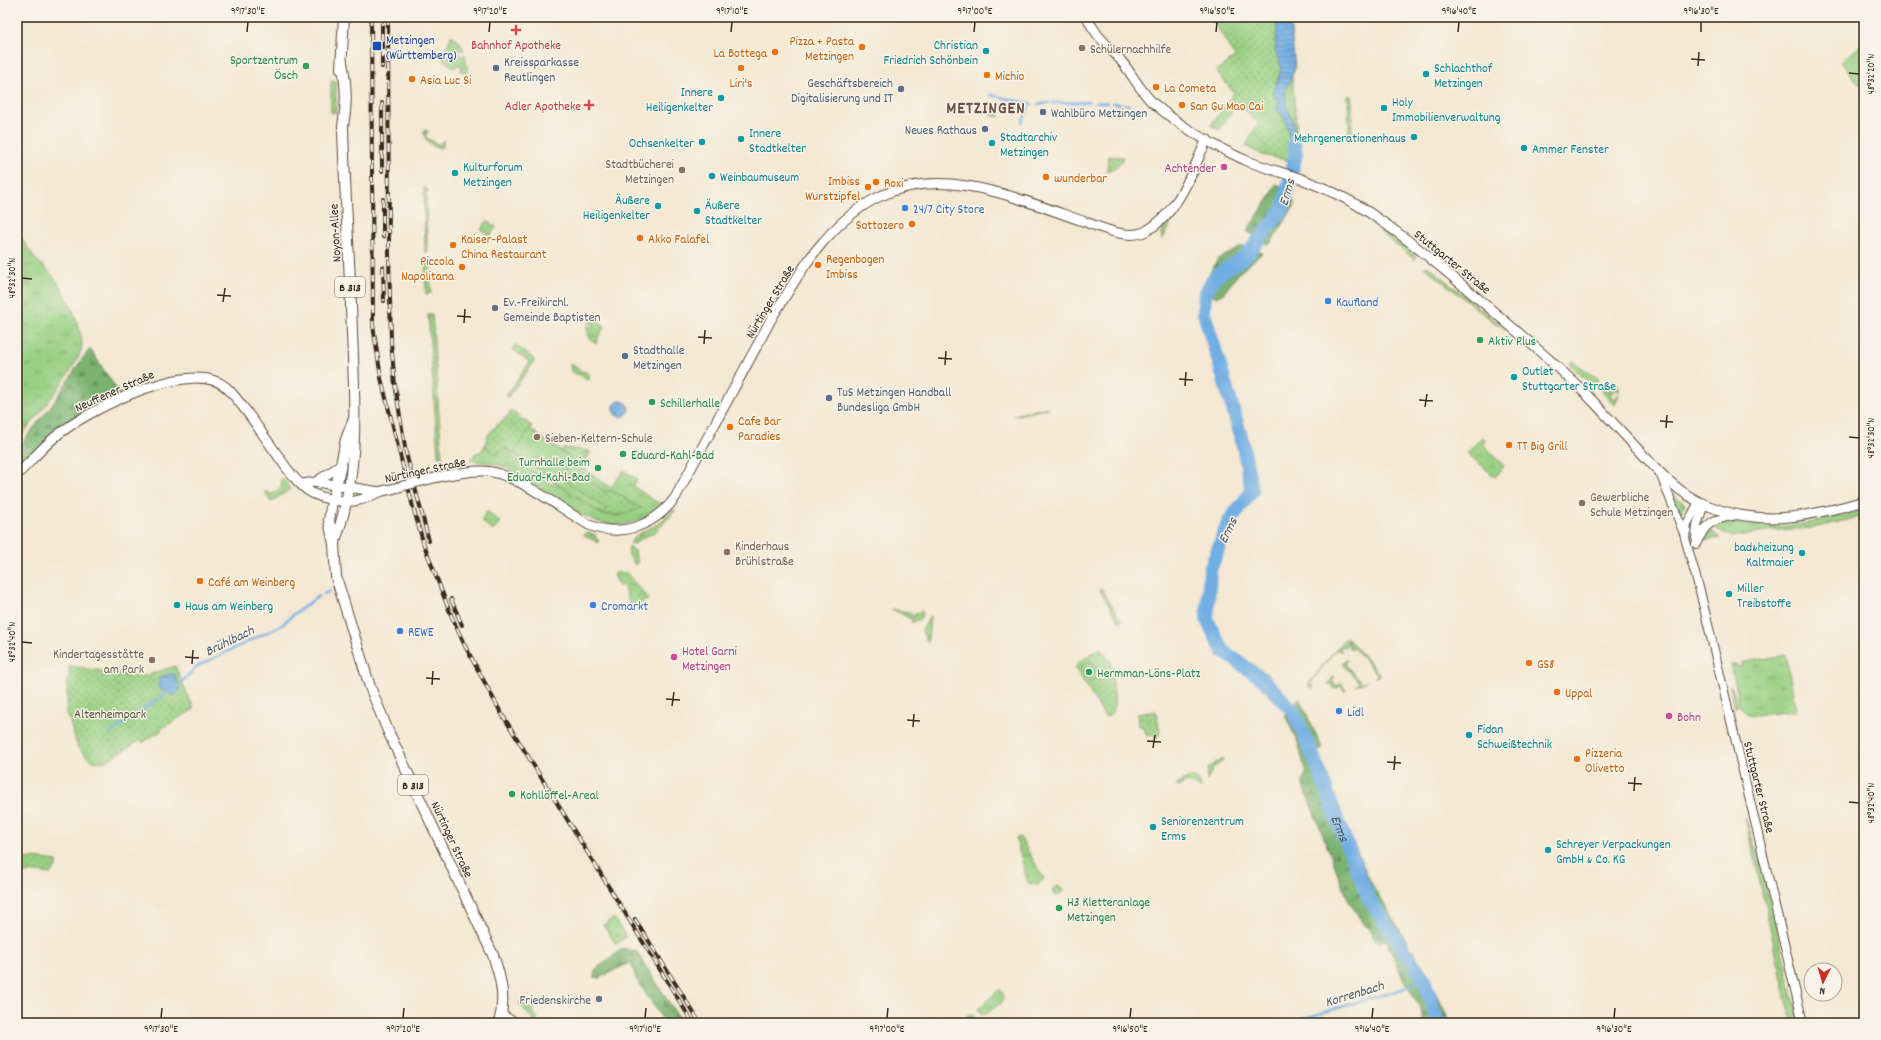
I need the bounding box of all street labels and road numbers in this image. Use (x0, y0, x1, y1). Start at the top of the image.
street label: Noyon-Allee (325, 203, 348, 263)
street label: Stuttgarter Straße (1409, 226, 1494, 300)
street label: Nürtinger Straße (742, 262, 801, 343)
road number: B 313 (335, 277, 365, 297)
street label: Neuffener Straße (72, 366, 158, 418)
street label: Nürtinger Straße (383, 454, 468, 489)
street label: Stuttgarter Straße (1737, 740, 1778, 836)
road number: B 313 (398, 775, 428, 795)
street label: Nürtinger Straße (425, 799, 477, 882)

